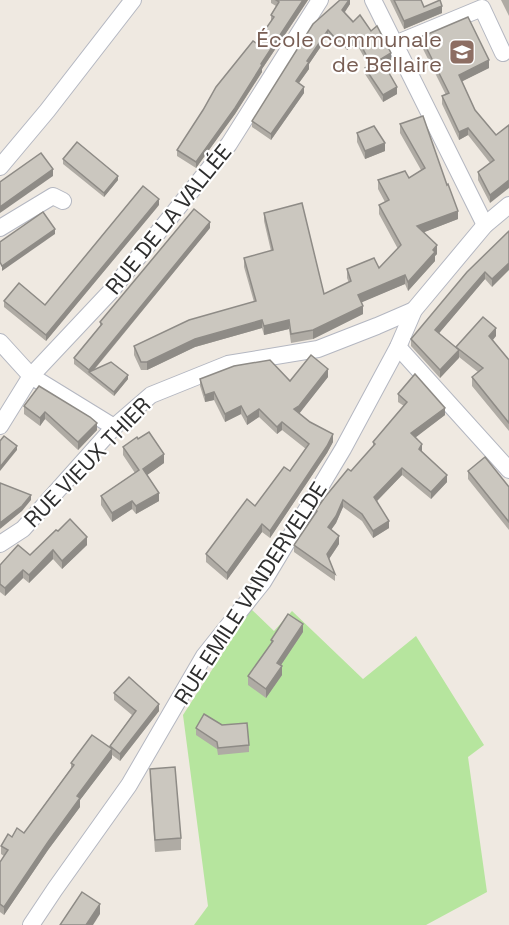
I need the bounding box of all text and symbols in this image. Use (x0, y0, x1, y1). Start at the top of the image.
place label: École communale de Bellaire (256, 25, 442, 78)
school or university icon: École communale de Bellaire (447, 37, 477, 67)
street label: RUE DE LA VALLÉE (99, 138, 237, 300)
street label: RUE VIEUX THIER (18, 391, 156, 533)
street label: RUE EMILE VANDERVELDE (168, 476, 332, 710)

